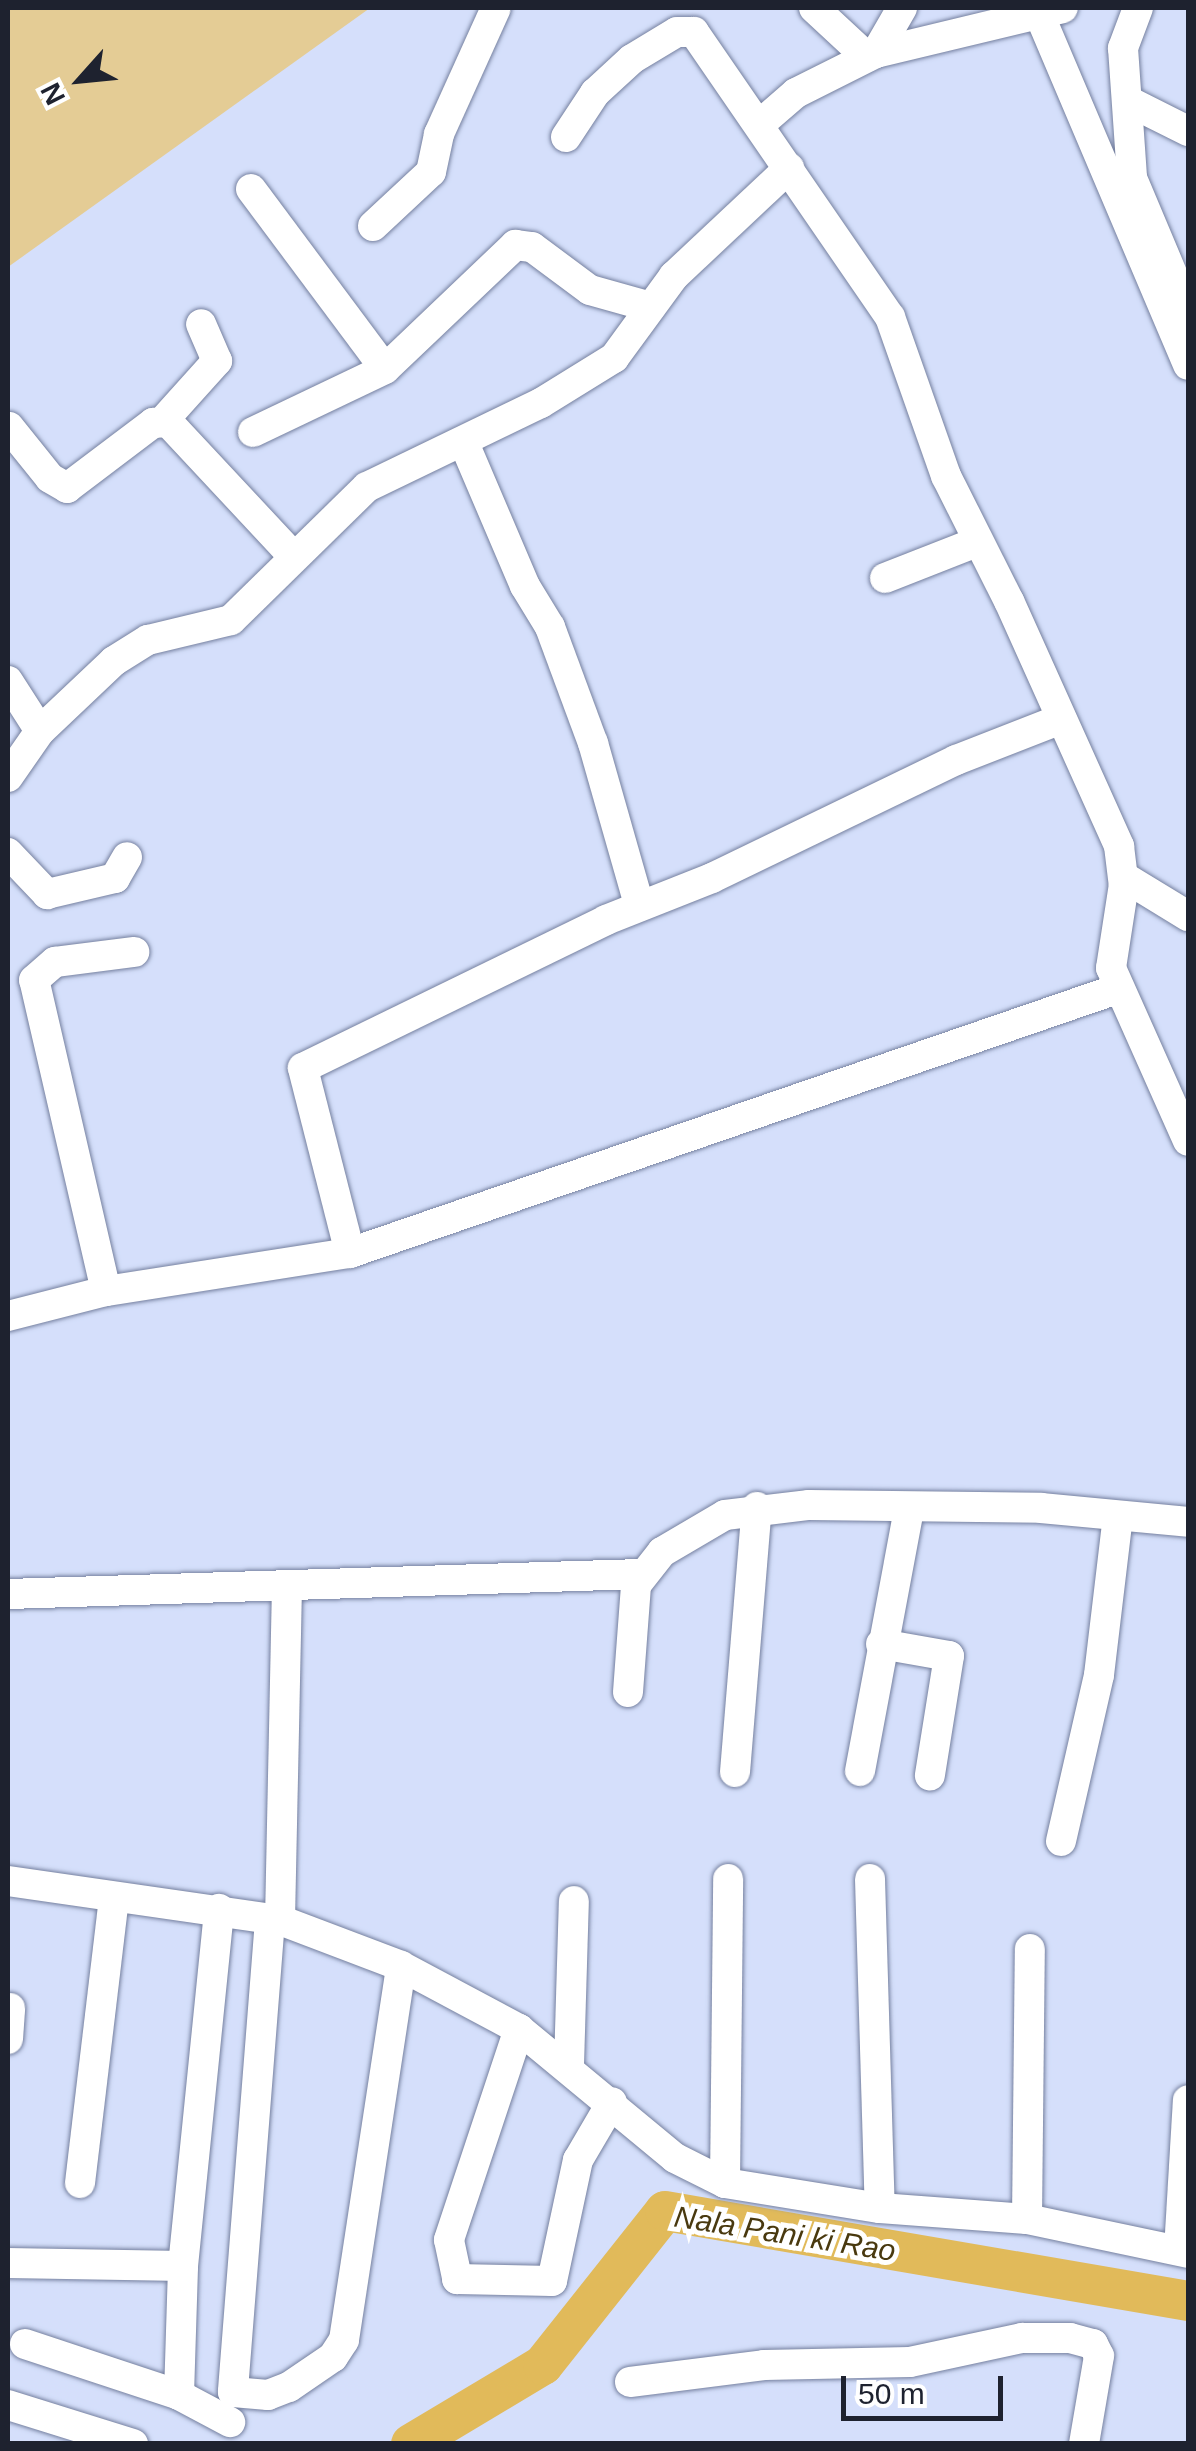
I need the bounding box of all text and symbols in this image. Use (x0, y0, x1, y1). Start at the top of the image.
north arrow (30, 30, 130, 130)
text: N (34, 78, 71, 110)
water label: Nala Pani ki Rao (672, 2199, 898, 2269)
scale bar (846, 2356, 1008, 2418)
text: 50 m (858, 2377, 925, 2410)

